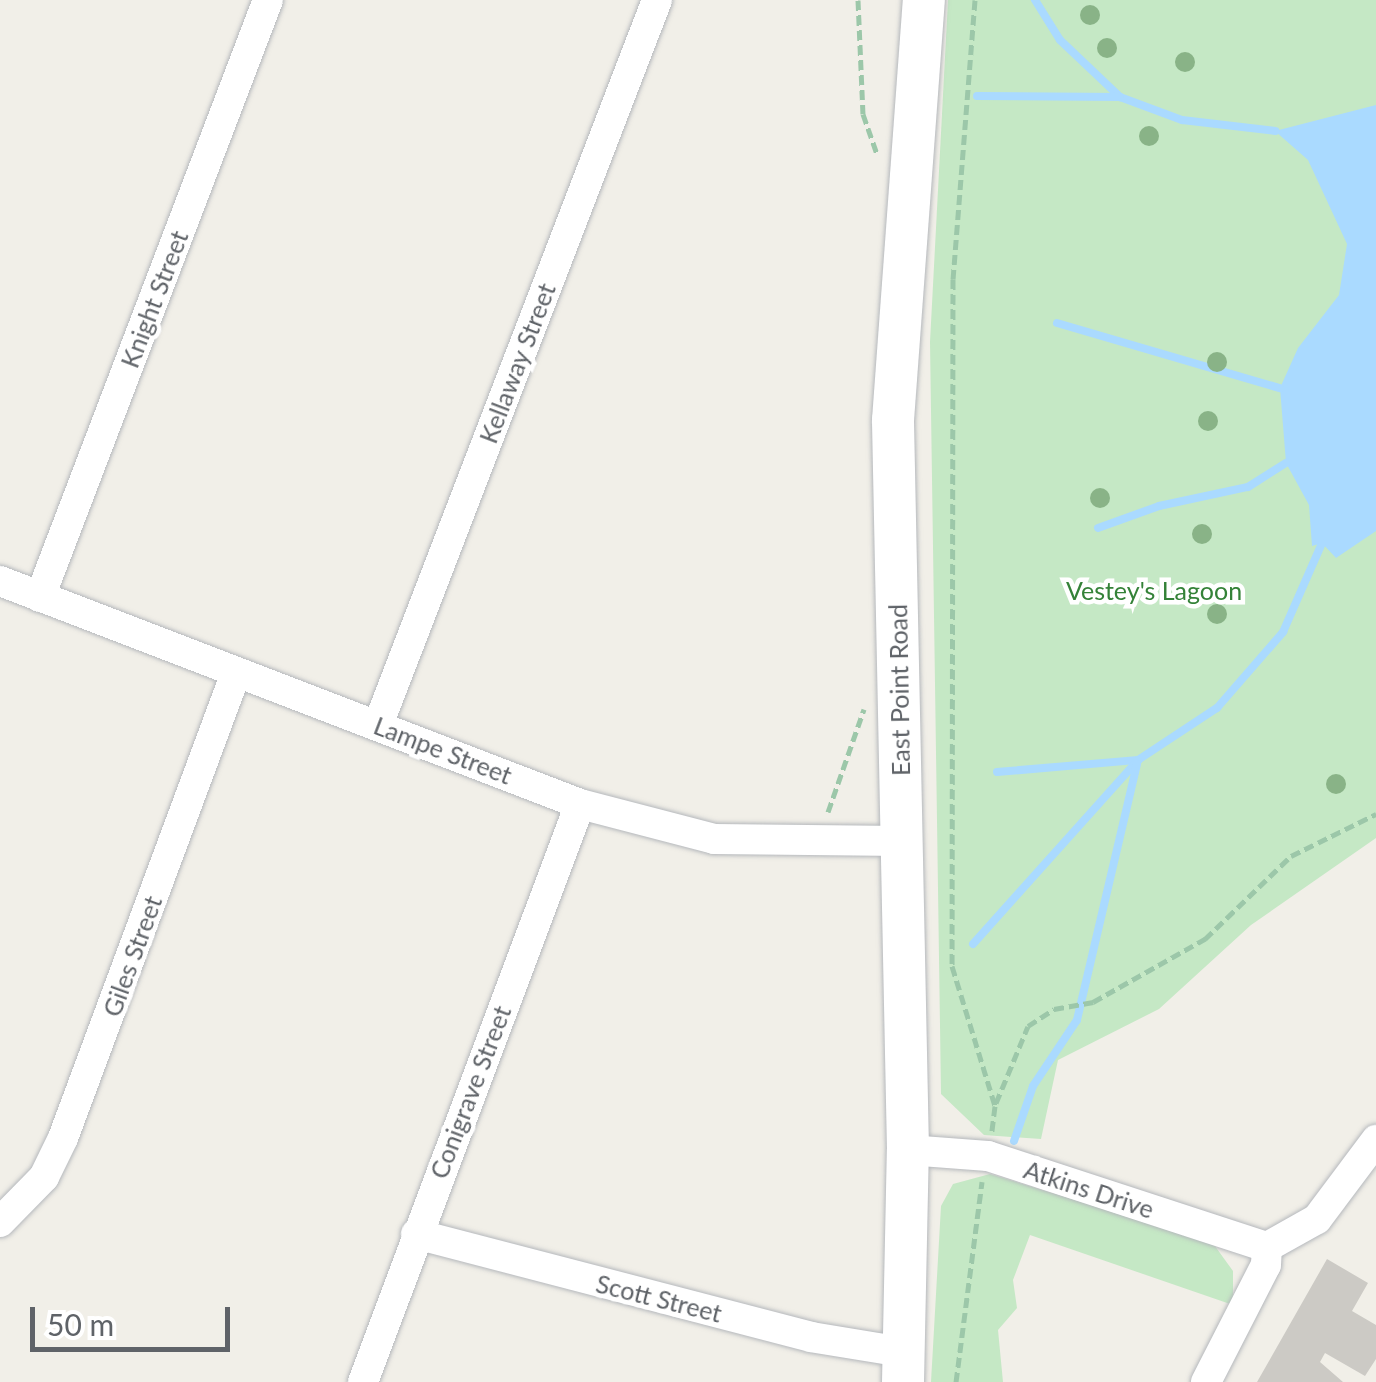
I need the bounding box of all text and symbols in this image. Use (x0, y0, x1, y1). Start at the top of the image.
street label: Knight Street (114, 226, 194, 372)
street label: Kellaway Street (473, 278, 561, 448)
park label: Vestey's Lagoon (1066, 575, 1242, 605)
street label: East Point Road (883, 604, 915, 776)
street label: Lampe Street (370, 710, 516, 790)
street label: Giles Street (96, 892, 168, 1020)
street label: Conigrave Street (423, 1001, 517, 1183)
street label: Atkins Drive (1020, 1154, 1158, 1224)
street label: Scott Street (593, 1268, 725, 1328)
scale bar (35, 1287, 235, 1349)
text: 50 m (47, 1306, 114, 1342)

